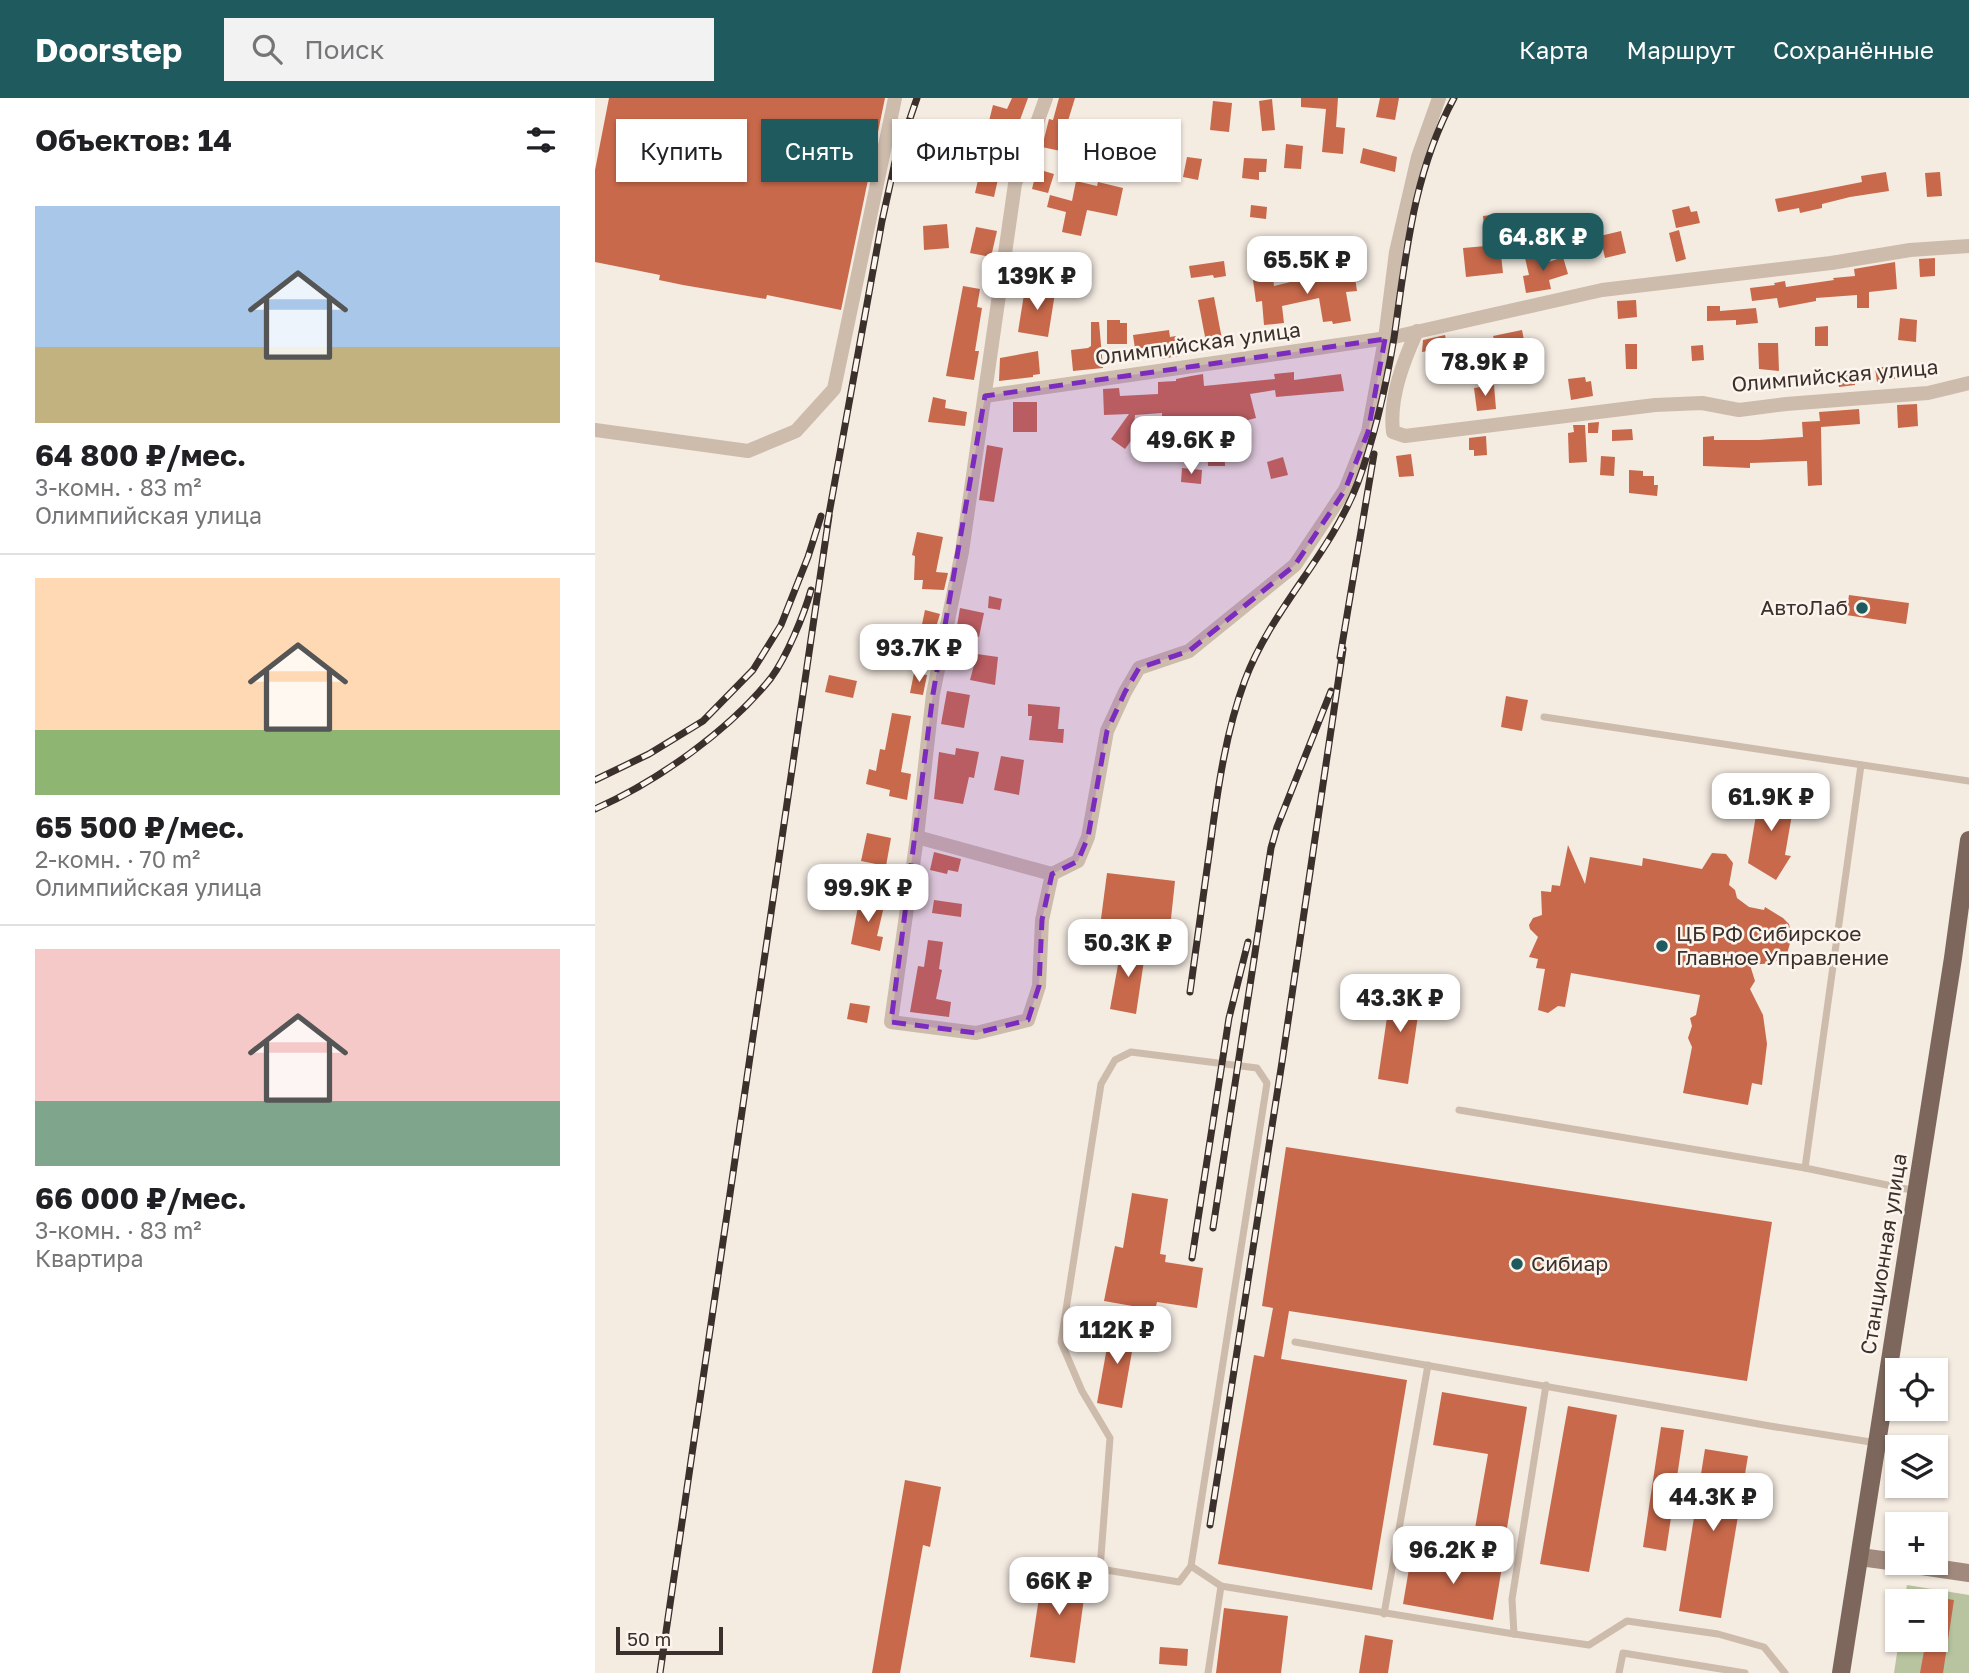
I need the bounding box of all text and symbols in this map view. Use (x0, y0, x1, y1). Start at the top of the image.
search box (224, 18, 714, 81)
text: Doorstep (35, 30, 182, 69)
icon: search (248, 30, 286, 68)
text: Поиск (304, 34, 384, 65)
text: Карта (1519, 35, 1589, 64)
text: Маршрут (1627, 35, 1735, 64)
text: Сохранённые (1773, 35, 1934, 64)
chip: Купить (616, 119, 747, 182)
chip: Снять (761, 119, 878, 182)
chip: Фильтры (892, 119, 1044, 182)
chip: Новое (1058, 119, 1181, 182)
icon: filters (522, 121, 560, 159)
text: Объектов: 14 (35, 122, 232, 158)
pin: 64.8K ₽ (1478, 214, 1608, 273)
text: 64.8K ₽ (1498, 222, 1588, 250)
pin: 65.5K ₽ (1242, 236, 1372, 296)
text: 65.5K ₽ (1263, 245, 1351, 273)
icon: home (235, 252, 361, 378)
pin: 139K ₽ (980, 252, 1094, 312)
text: 139K ₽ (998, 261, 1076, 289)
street label: Олимпийская улица (1093, 316, 1302, 370)
pin: 78.9K ₽ (1420, 338, 1550, 398)
text: 78.9K ₽ (1441, 347, 1529, 375)
street label: Олимпийская улица (1731, 353, 1939, 397)
pin: 49.6K ₽ (1126, 416, 1256, 476)
text: 49.6K ₽ (1147, 425, 1235, 453)
text: 64 800 ₽/мес. (35, 437, 246, 473)
text: 3-комн. · 83 m² (35, 473, 202, 501)
text: Олимпийская улица (35, 501, 262, 529)
place label: АвтоЛаб (1760, 594, 1848, 620)
marker: АвтоЛаб (1854, 600, 1870, 616)
icon: home (235, 624, 361, 750)
pin: 93.7K ₽ (854, 624, 984, 684)
text: 93.7K ₽ (876, 633, 962, 661)
pin: 61.9K ₽ (1706, 774, 1836, 833)
text: 61.9K ₽ (1728, 782, 1814, 810)
text: 65 500 ₽/мес. (35, 809, 245, 845)
text: 2-комн. · 70 m² (35, 845, 200, 873)
pin: 99.9K ₽ (803, 864, 933, 924)
text: Олимпийская улица (35, 873, 262, 901)
text: 99.9K ₽ (823, 873, 913, 901)
pin: 50.3K ₽ (1063, 920, 1193, 979)
place label: ЦБ РФ Сибирское Главное Управление (1676, 920, 1889, 970)
text: 50.3K ₽ (1084, 928, 1172, 956)
marker: ЦБ РФ Сибирское Главное Управление (1654, 938, 1670, 954)
pin: 43.3K ₽ (1335, 974, 1465, 1034)
text: 43.3K ₽ (1356, 983, 1444, 1011)
icon: home (235, 995, 361, 1121)
street label: Станционная улица (1854, 1151, 1912, 1356)
text: 66 000 ₽/мес. (35, 1180, 247, 1216)
text: 3-комн. · 83 m² (35, 1216, 202, 1244)
text: Квартира (35, 1244, 143, 1272)
place label: Сибиар (1531, 1250, 1608, 1276)
marker: Сибиар (1509, 1256, 1525, 1272)
pin: 112K ₽ (1060, 1306, 1174, 1366)
text: 112K ₽ (1079, 1315, 1155, 1343)
map controls (1885, 1358, 1948, 1652)
button: locate (1885, 1358, 1948, 1421)
button: layers (1885, 1435, 1948, 1498)
pin: 44.3K ₽ (1648, 1474, 1778, 1533)
text: 44.3K ₽ (1669, 1482, 1757, 1510)
button: + (1885, 1512, 1948, 1575)
pin: 96.2K ₽ (1388, 1526, 1518, 1586)
text: 96.2K ₽ (1409, 1535, 1497, 1563)
pin: 66K ₽ (1010, 1558, 1108, 1617)
text: 66K ₽ (1025, 1566, 1093, 1594)
button: − (1885, 1589, 1948, 1652)
scale bar (616, 1624, 723, 1656)
text: 50 m (627, 1627, 671, 1650)

